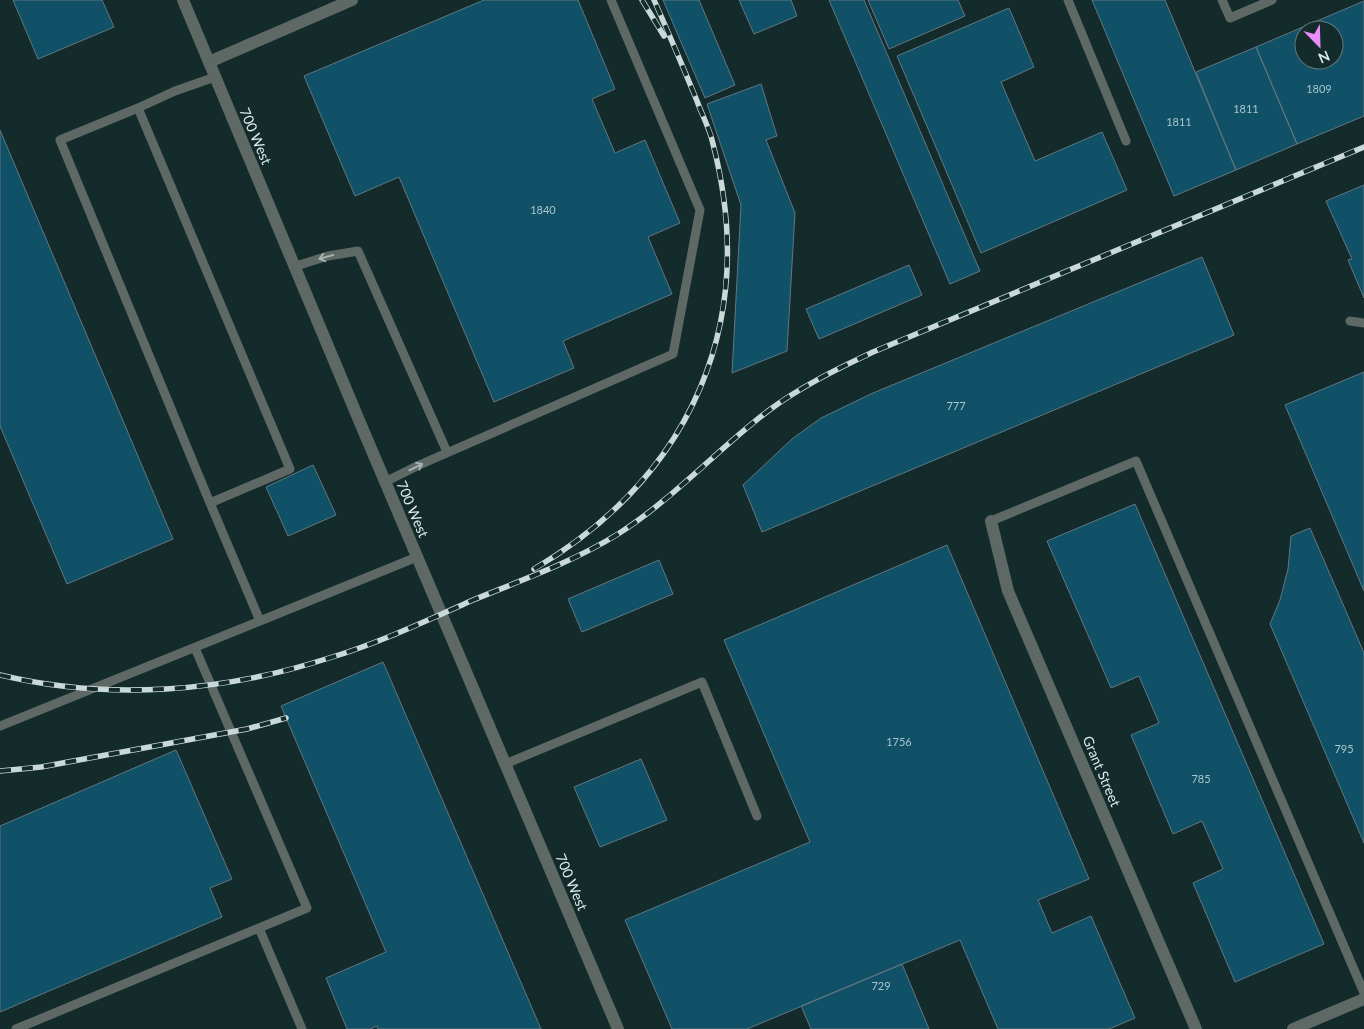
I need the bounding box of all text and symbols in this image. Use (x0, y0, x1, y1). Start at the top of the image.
north arrow (1294, 20, 1344, 70)
text: N (1316, 47, 1333, 67)
house number: 1809 (1306, 82, 1332, 95)
house number: 1811 (1233, 102, 1259, 115)
street label: 700 West (236, 105, 276, 167)
house number: 1811 (1166, 115, 1192, 128)
house number: 1840 (530, 203, 556, 216)
one-way arrow (319, 253, 335, 262)
house number: 777 (946, 399, 966, 412)
one-way arrow (408, 461, 423, 471)
street label: 700 West (393, 478, 433, 540)
street label: Grant Street (1079, 733, 1125, 809)
house number: 1756 (886, 735, 912, 748)
house number: 795 (1334, 742, 1354, 755)
house number: 785 (1191, 772, 1211, 785)
street label: 700 West (552, 851, 592, 913)
house number: 729 (871, 979, 891, 992)

